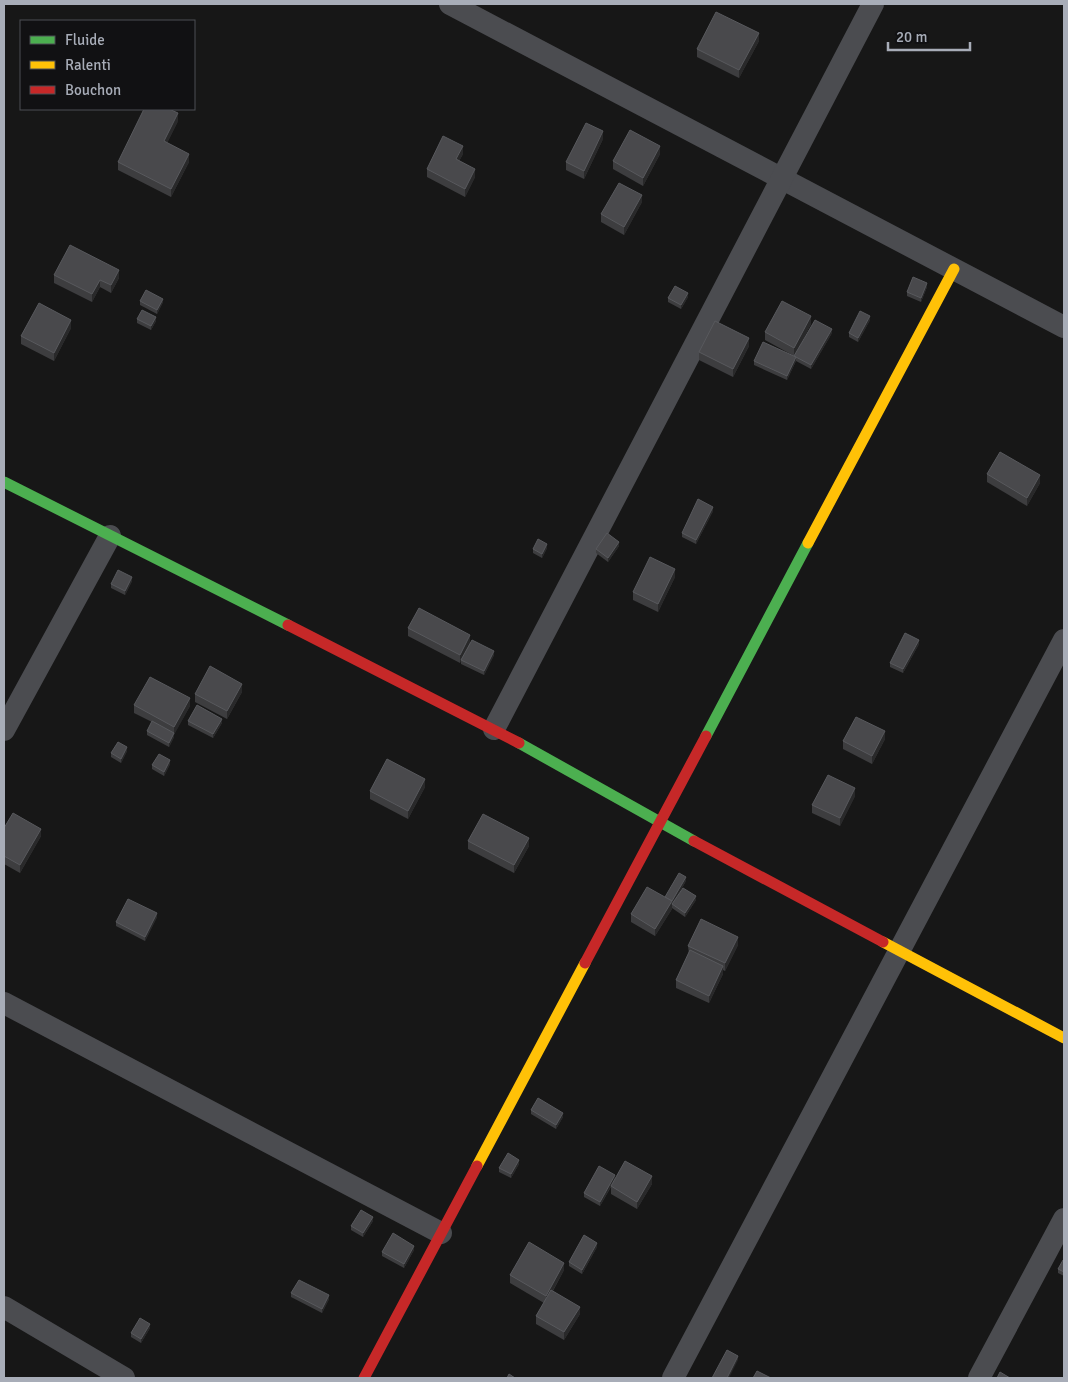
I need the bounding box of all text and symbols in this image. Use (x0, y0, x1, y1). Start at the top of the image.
legend (20, 20, 195, 110)
scale bar (888, 20, 970, 52)
text: 20 m (896, 28, 927, 46)
text: Fluide (65, 31, 105, 49)
text: Ralenti (65, 56, 111, 74)
text: Bouchon (65, 81, 121, 99)

